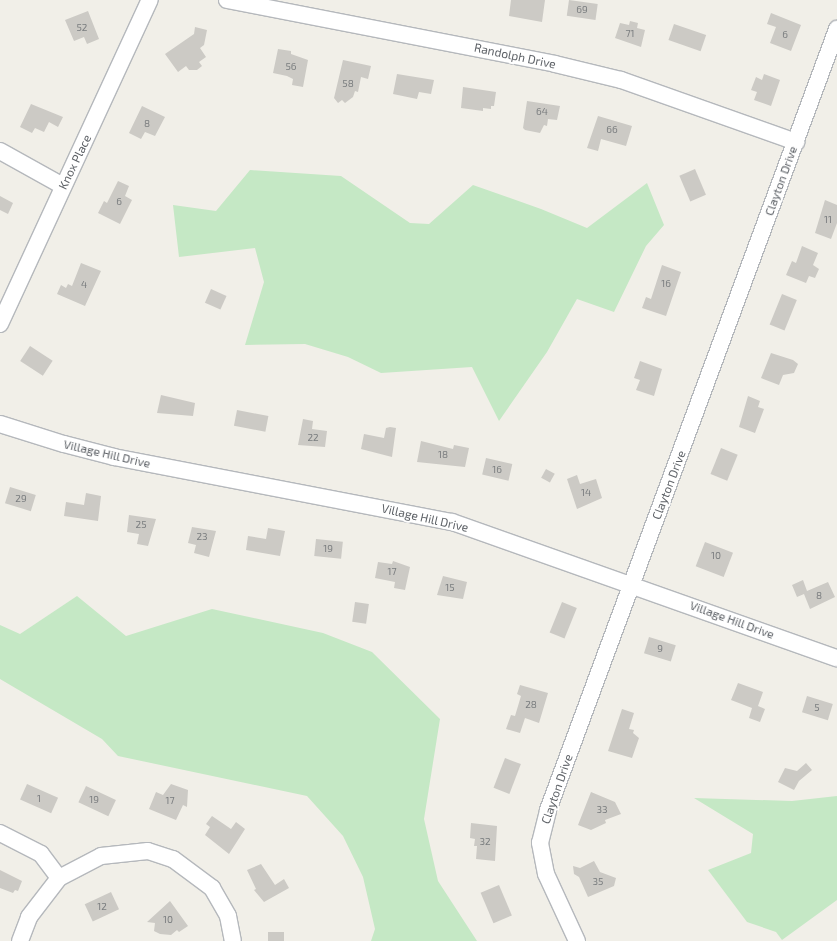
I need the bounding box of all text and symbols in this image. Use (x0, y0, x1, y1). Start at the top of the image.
house number: 69 (576, 4, 588, 16)
house number: 52 (77, 22, 87, 34)
house number: 71 (625, 28, 635, 40)
house number: 6 (782, 29, 788, 41)
street label: Randolph Drive (473, 40, 557, 72)
house number: 56 (285, 61, 297, 73)
house number: 58 (342, 78, 354, 90)
house number: 64 (536, 106, 548, 118)
house number: 8 (144, 118, 150, 130)
house number: 66 (606, 124, 618, 136)
street label: Knox Place (56, 132, 94, 192)
street label: Clayton Drive (762, 144, 800, 218)
house number: 6 (116, 196, 122, 208)
house number: 11 (824, 214, 832, 226)
house number: 16 (661, 278, 671, 290)
house number: 4 (81, 279, 87, 291)
house number: 22 (307, 432, 319, 444)
street label: Village Hill Drive (62, 437, 152, 471)
street label: Clayton Drive (649, 448, 689, 522)
house number: 18 (438, 449, 448, 461)
house number: 16 (492, 464, 502, 476)
house number: 14 (581, 487, 591, 499)
house number: 29 (15, 493, 27, 505)
street label: Village Hill Drive (380, 501, 470, 535)
house number: 25 (136, 519, 146, 531)
house number: 23 (196, 531, 208, 543)
house number: 19 (323, 543, 333, 555)
house number: 10 (711, 550, 721, 562)
house number: 17 (387, 566, 397, 578)
house number: 15 (445, 582, 455, 594)
house number: 8 (816, 590, 822, 602)
street label: Village Hill Drive (688, 598, 776, 642)
house number: 9 (657, 643, 663, 655)
house number: 28 (525, 699, 537, 711)
house number: 5 (814, 702, 820, 714)
street label: Clayton Drive (538, 752, 576, 826)
house number: 1 (37, 793, 41, 805)
house number: 19 (89, 794, 99, 806)
house number: 17 (165, 795, 175, 807)
house number: 33 (596, 804, 608, 816)
house number: 32 (479, 836, 491, 848)
house number: 35 (593, 876, 603, 888)
house number: 12 (97, 901, 107, 913)
house number: 10 (163, 914, 173, 926)

